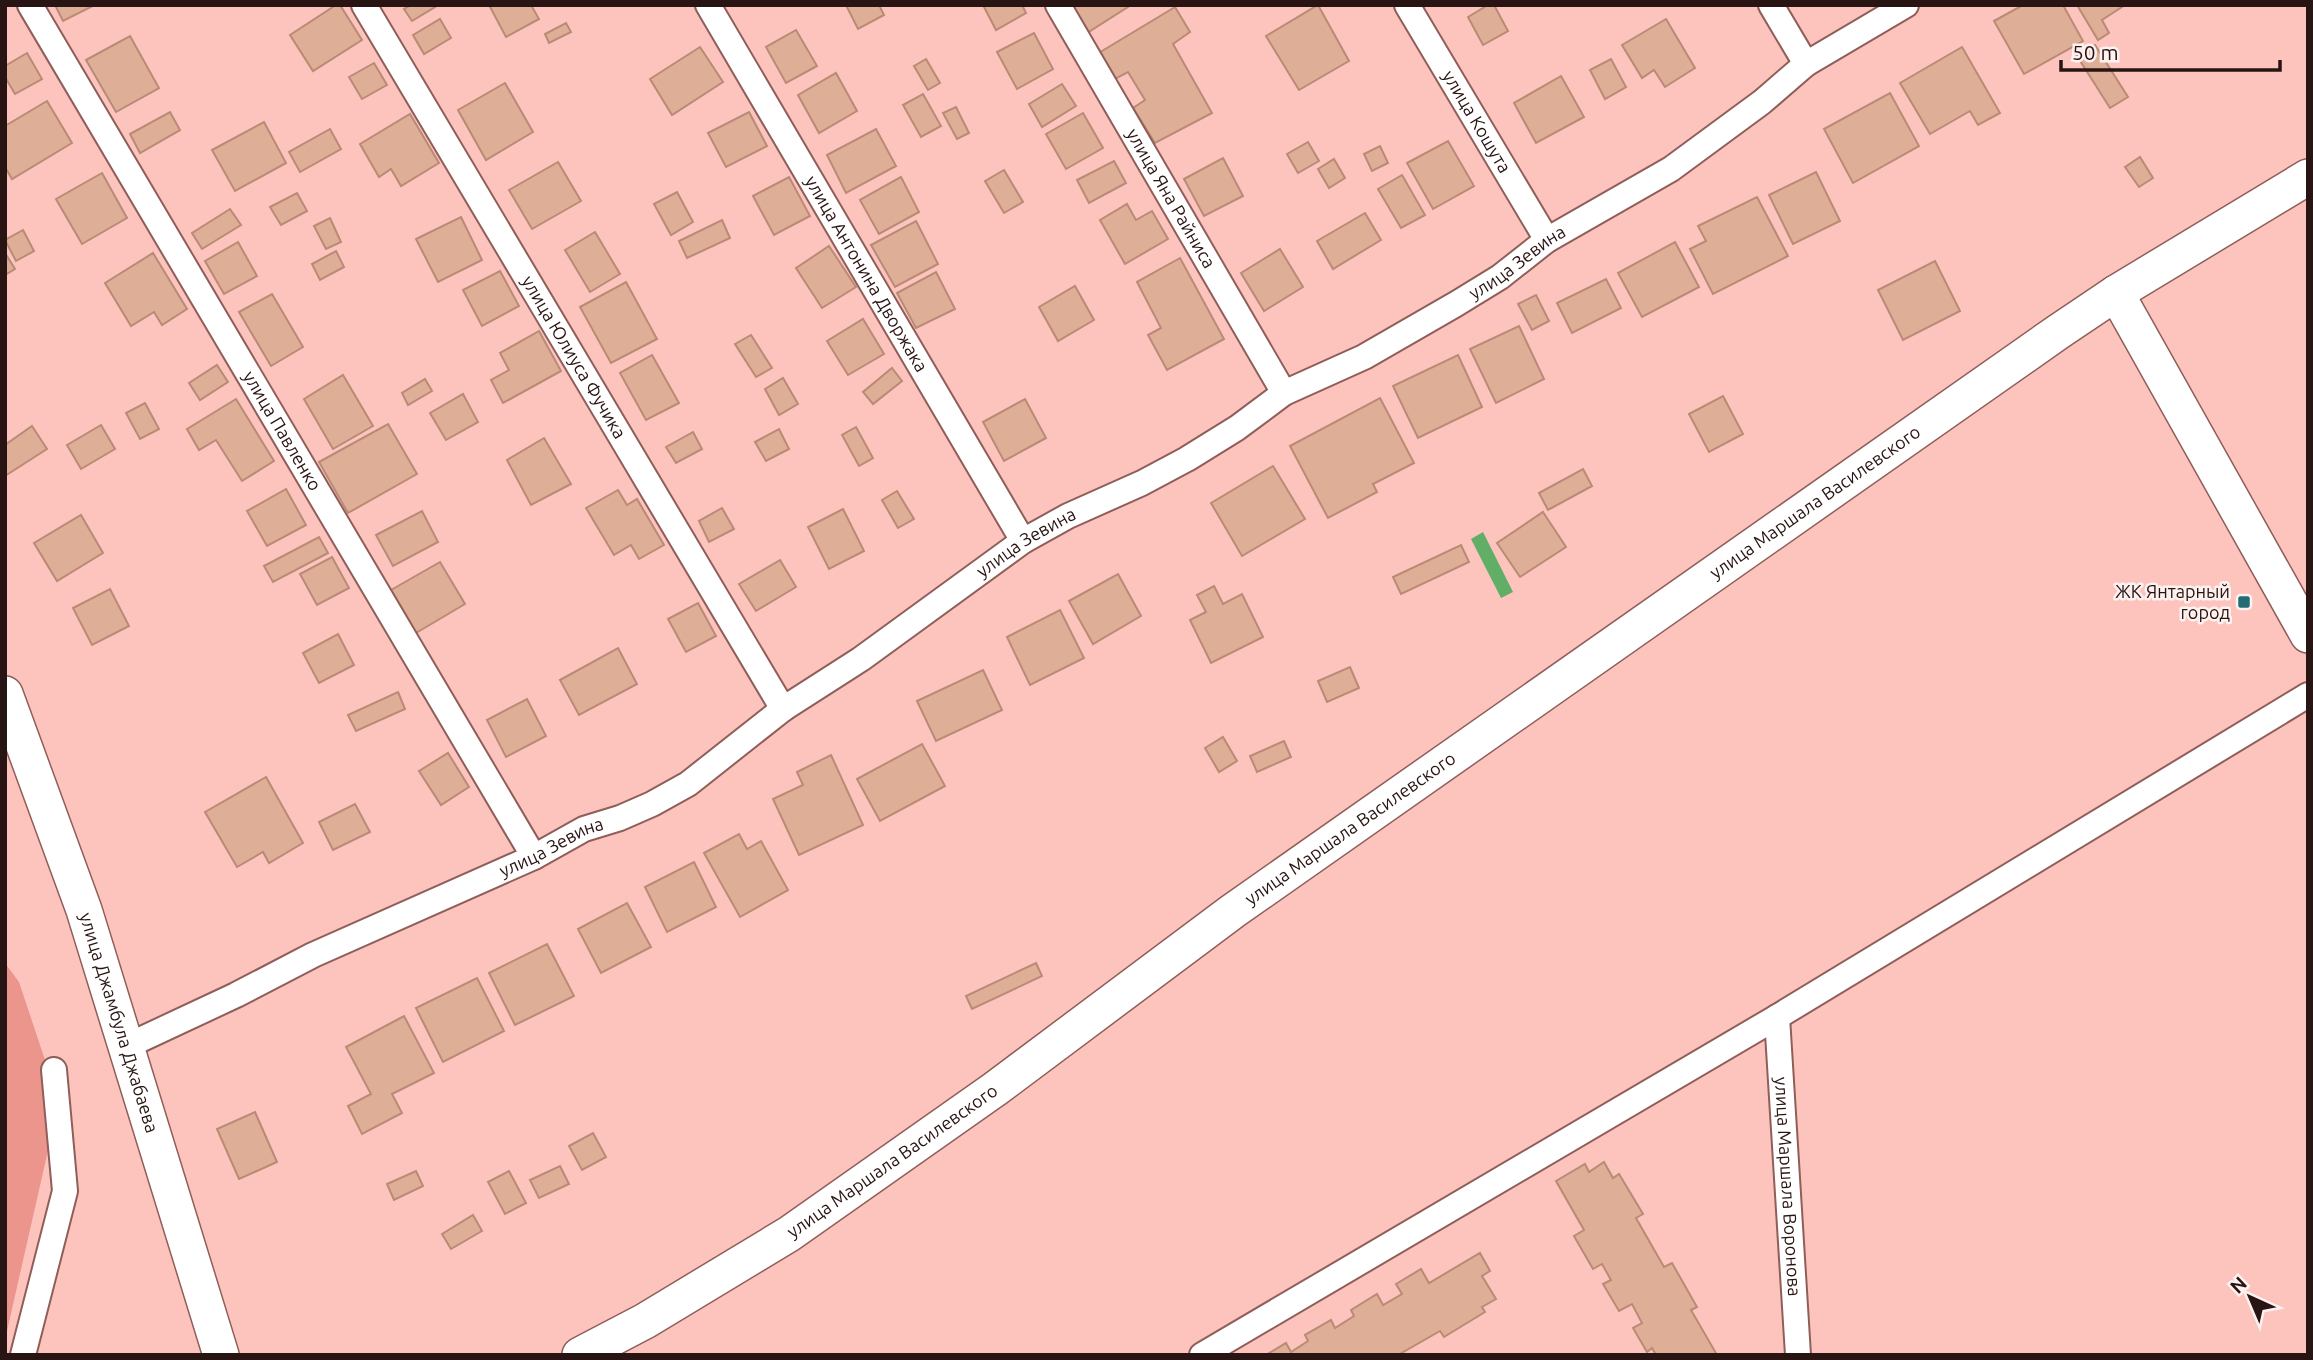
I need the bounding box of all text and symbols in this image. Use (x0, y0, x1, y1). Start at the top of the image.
scale bar (2061, 28, 2280, 72)
text: 50 m (2072, 40, 2119, 64)
street label: улица Кошута (1439, 67, 1516, 176)
street label: улица Яна Райниса (1123, 125, 1220, 271)
street label: улица Антонина Дворжака (802, 172, 932, 375)
street label: улица Зевина (1465, 221, 1568, 303)
street label: улица Юлиуса Фучика (518, 272, 631, 442)
street label: улица Павленко (240, 367, 326, 494)
street label: улица Маршала Василевского (1706, 421, 1924, 582)
street label: улица Зевина (972, 503, 1078, 581)
place label: ЖК Янтарный город (2115, 581, 2230, 622)
marker: ЖК Янтарный город (2236, 594, 2252, 610)
street label: улица Маршала Василевского (1241, 747, 1459, 909)
street label: улица Зевина (496, 813, 606, 880)
street label: улица Джамбула Джабаева (76, 910, 163, 1135)
street label: улица Маршала Воронова (1772, 1076, 1805, 1297)
street label: улица Маршала Василевского (783, 1080, 1001, 1241)
north arrow (2215, 1262, 2285, 1332)
text: N (2225, 1272, 2251, 1298)

